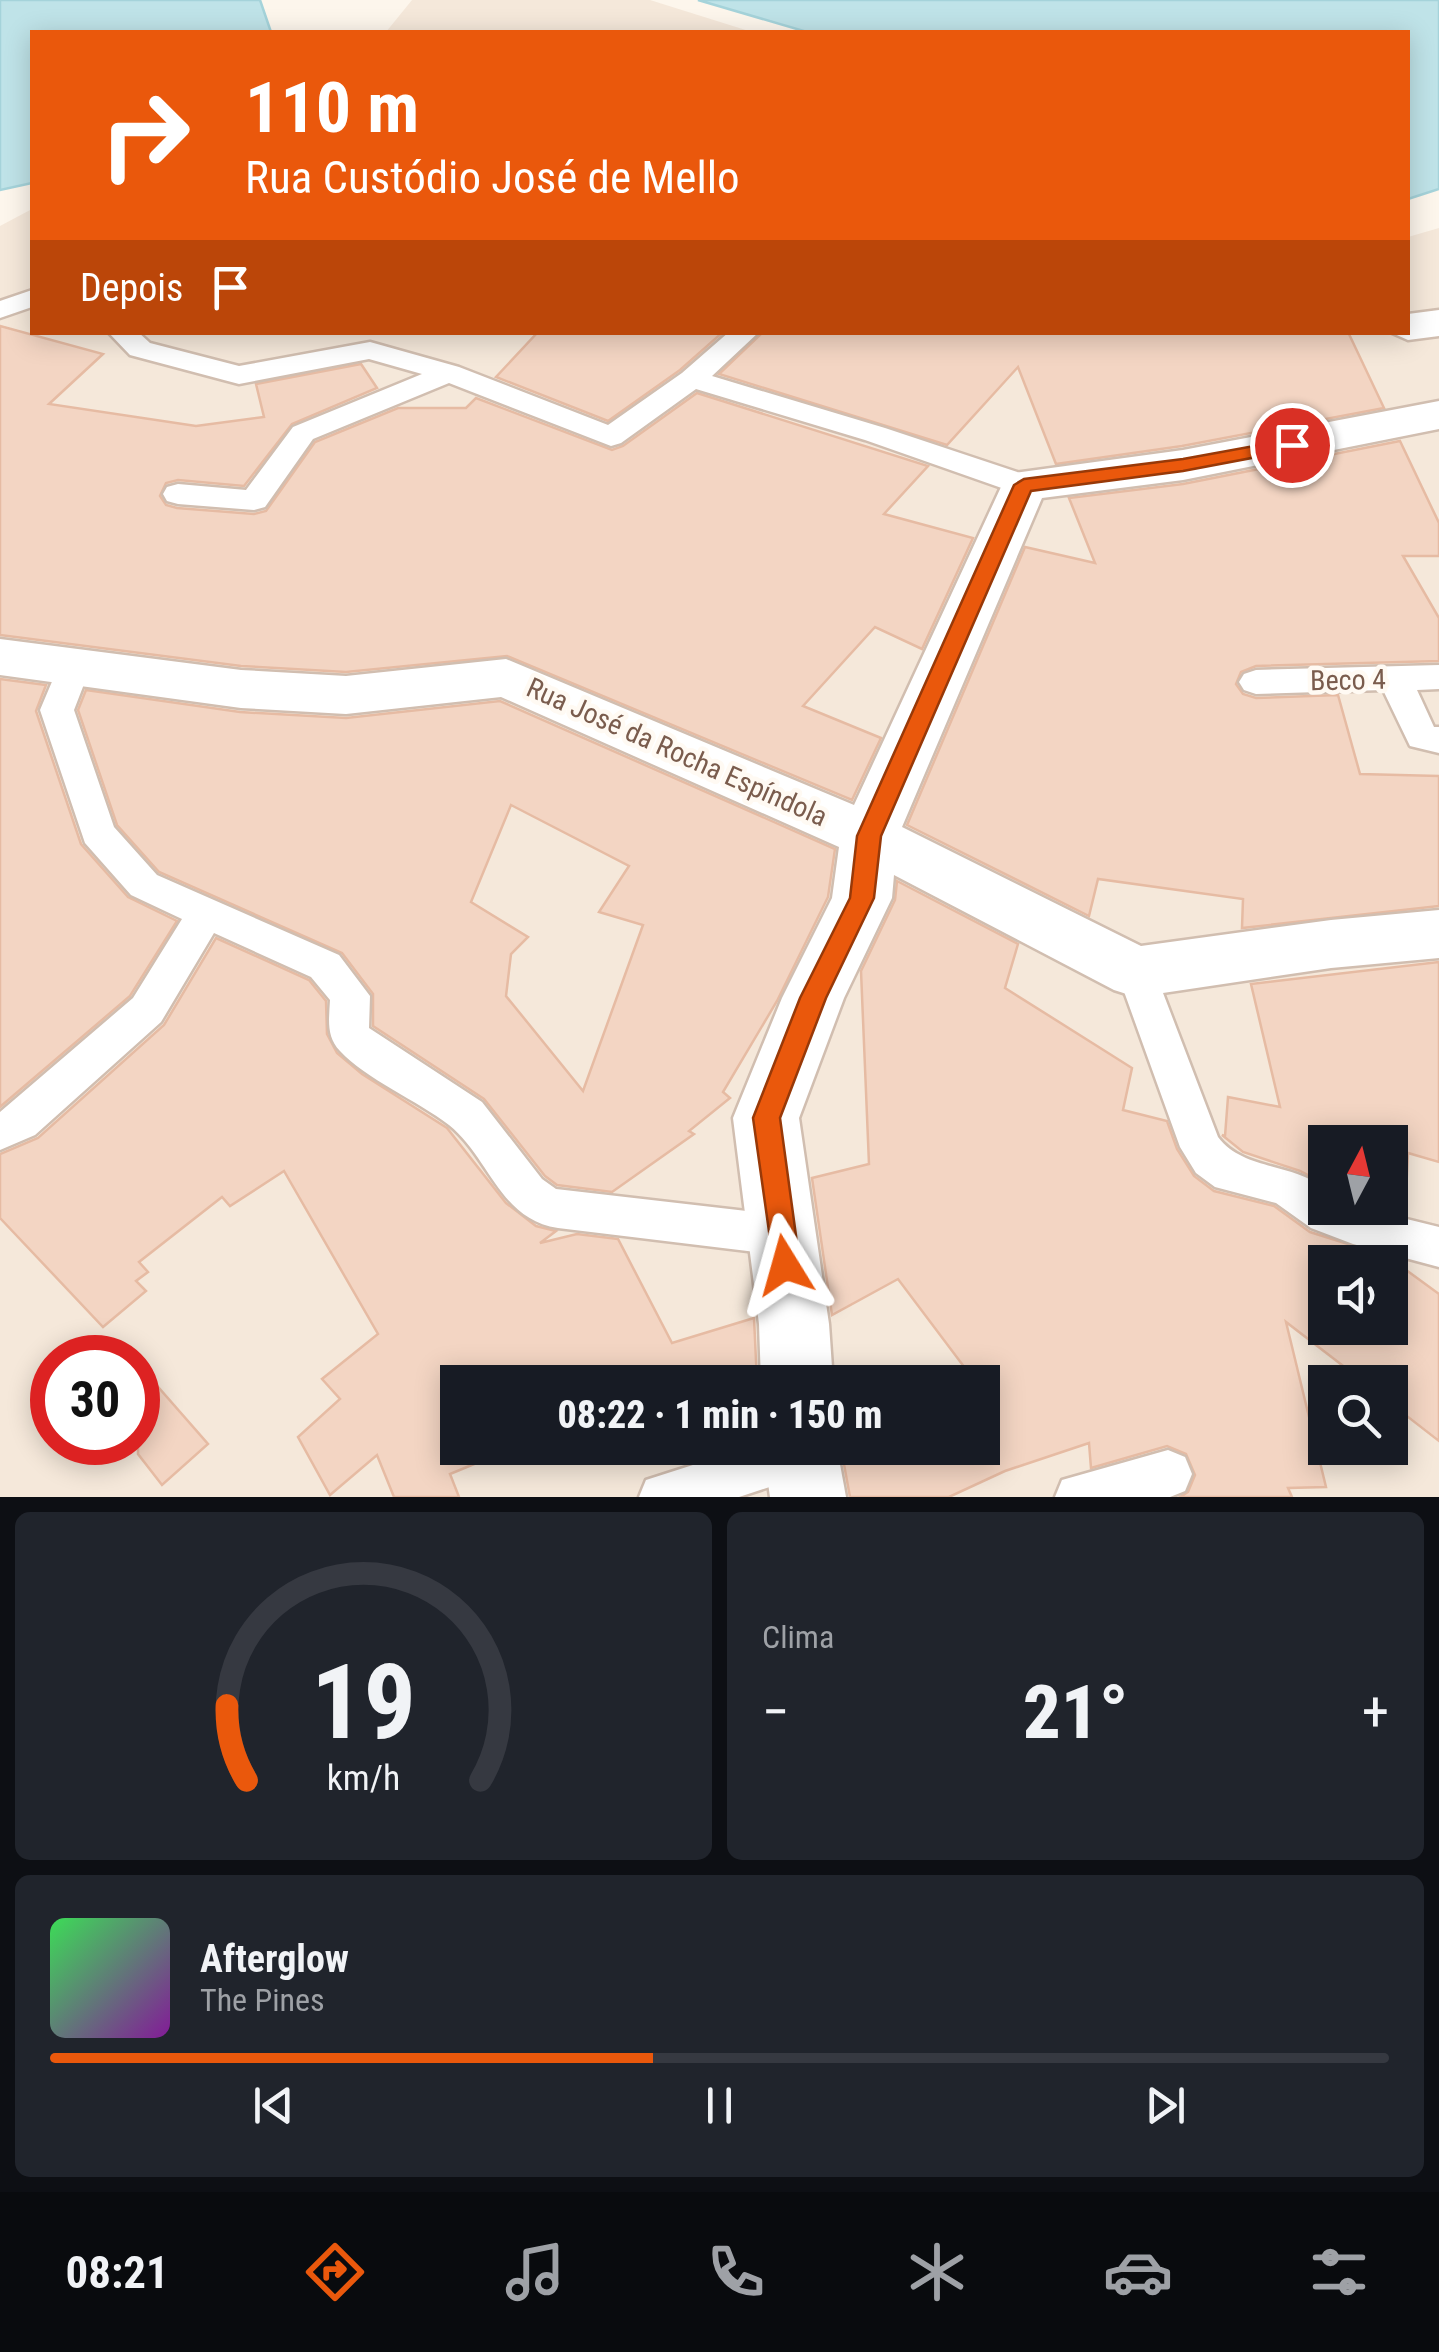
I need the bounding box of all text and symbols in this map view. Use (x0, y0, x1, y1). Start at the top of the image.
text: 110 m (245, 67, 419, 149)
icon: right (80, 70, 210, 200)
text: Rua Custódio José de Mello (245, 151, 740, 204)
icon: arrive (203, 260, 258, 315)
text: Depois (80, 266, 183, 310)
pin (1250, 403, 1335, 488)
icon: arrive (1265, 418, 1320, 473)
street label: Beco 4 (1310, 663, 1386, 697)
street label: Rua José da Rocha Espíndola (522, 671, 832, 833)
north arrow (1308, 1125, 1408, 1225)
map controls (1308, 1125, 1408, 1465)
position arrow (733, 1213, 837, 1317)
button: sound (1308, 1245, 1408, 1345)
speed limit sign: 30 (30, 1335, 160, 1465)
button: search (1308, 1365, 1408, 1465)
text: 08:22 · 1 min · 150 m (558, 1393, 882, 1437)
text: Clima (762, 1618, 834, 1656)
text: 19 (311, 1642, 416, 1763)
text: 21° (1023, 1668, 1128, 1756)
text: − (762, 1680, 790, 1744)
text: + (1362, 1680, 1389, 1744)
text: km/h (327, 1757, 400, 1799)
text: Afterglow (200, 1937, 349, 1981)
text: The Pines (200, 1981, 325, 2019)
icon: previous (246, 2078, 301, 2133)
icon: pause (692, 2078, 747, 2133)
icon: next (1138, 2078, 1193, 2133)
icon: directions (300, 2237, 370, 2307)
icon: music (500, 2237, 570, 2307)
icon: phone (701, 2237, 771, 2307)
icon: climate (902, 2237, 972, 2307)
icon: car (1103, 2237, 1173, 2307)
icon: filters (1304, 2237, 1374, 2307)
text: 08:21 (65, 2246, 169, 2299)

